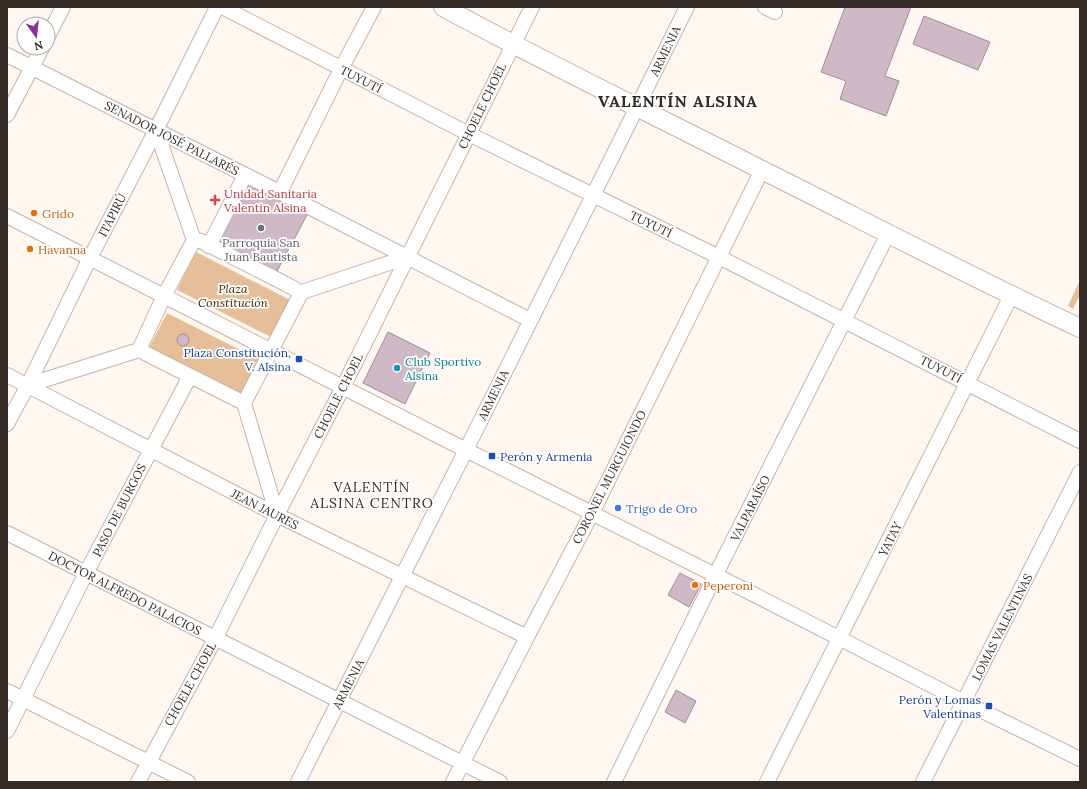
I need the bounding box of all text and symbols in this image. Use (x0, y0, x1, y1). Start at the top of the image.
north arrow (16, 16, 56, 56)
street label: ARMENIA (646, 23, 684, 80)
text: N (32, 38, 45, 54)
street label: CHOELE CHOEL (455, 61, 509, 151)
street label: TUYUTÍ (338, 62, 384, 96)
district label: VALENTÍN ALSINA (598, 91, 758, 111)
street label: SENADOR JOSÉ PALLARÉS (102, 97, 242, 179)
place label: Unidad Sanitaria Valentin Alsina (223, 186, 317, 215)
street label: ITAPIRÚ (95, 191, 129, 239)
marker: Unidad Sanitaria Valentin Alsina (209, 194, 221, 206)
place label: Grido (42, 206, 74, 221)
street label: TUYUTÍ (627, 207, 675, 241)
marker: Grido (29, 208, 39, 218)
marker: Parroquia San Juan Bautista (256, 223, 266, 233)
place label: Parroquia San Juan Bautista (222, 235, 300, 264)
place label: Havanna (38, 242, 86, 257)
marker: Havanna (25, 244, 35, 254)
park label: Plaza Constitución (198, 281, 269, 310)
place label: Plaza Constitución, V. Alsina (184, 345, 291, 374)
street label: CHOELE CHOEL (310, 351, 366, 441)
street label: TUYUTÍ (918, 352, 964, 386)
marker: Plaza Constitución, V. Alsina (294, 354, 304, 364)
place label: Club Sportivo Alsina (404, 354, 481, 383)
marker: Club Sportivo Alsina (392, 363, 402, 373)
street label: ARMENIA (474, 367, 512, 424)
street label: CORONEL MURGUIONDO (569, 408, 649, 546)
place label: Perón y Armenia (500, 449, 593, 464)
marker: Perón y Armenia (487, 451, 497, 461)
street label: PASO DE BURGOS (89, 461, 149, 559)
street label: VALPARAÍSO (726, 472, 773, 544)
district label: VALENTÍN ALSINA CENTRO (309, 478, 434, 512)
street label: JEAN JAURES (228, 485, 302, 533)
place label: Trigo de Oro (626, 501, 697, 516)
marker: Trigo de Oro (613, 503, 623, 513)
street label: YATAY (875, 519, 905, 560)
street label: DOCTOR ALFREDO PALACIOS (46, 548, 204, 638)
street label: LOMAS VALENTINAS (968, 571, 1036, 683)
place label: Peperoni (703, 578, 753, 593)
marker: Peperoni (690, 580, 700, 590)
street label: CHOELE CHOEL (161, 639, 219, 729)
street label: ARMENIA (329, 656, 367, 712)
place label: Perón y Lomas Valentinas (899, 692, 981, 721)
marker: Perón y Lomas Valentinas (984, 701, 994, 711)

